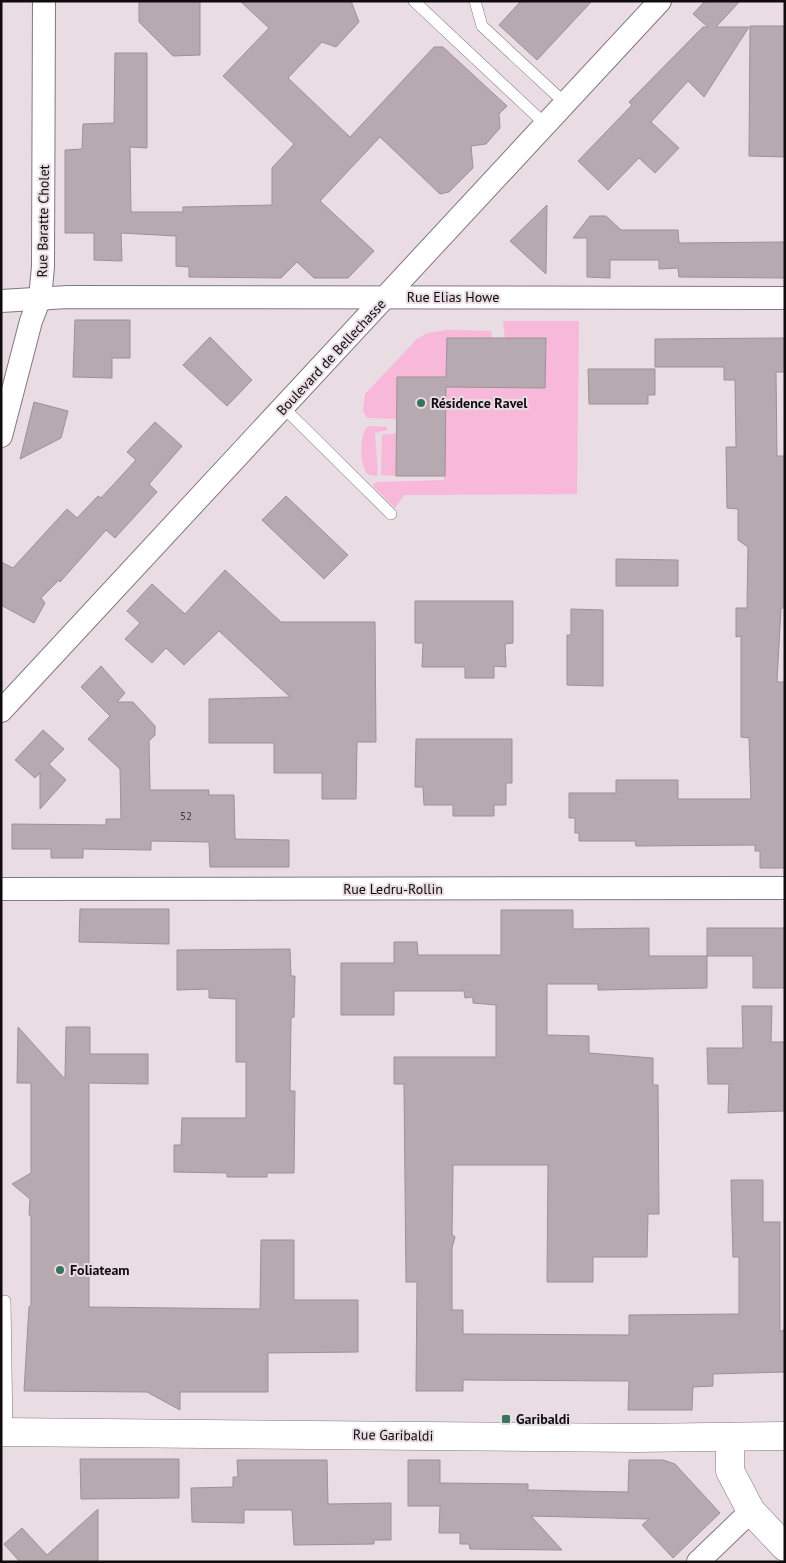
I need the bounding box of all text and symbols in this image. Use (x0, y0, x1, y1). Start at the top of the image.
street label: Rue Baratte Cholet (33, 164, 53, 278)
street label: Rue Elias Howe (407, 288, 499, 306)
street label: Boulevard de Bellechasse (272, 295, 390, 419)
place label: Résidence Ravel (431, 394, 528, 412)
marker: Résidence Ravel (415, 397, 427, 409)
house number: 52 (180, 809, 192, 823)
street label: Rue Ledru-Rollin (343, 880, 443, 898)
place label: Foliateam (70, 1261, 130, 1279)
marker: Foliateam (54, 1264, 66, 1276)
place label: Garibaldi (516, 1410, 570, 1428)
marker: Garibaldi (500, 1413, 512, 1425)
street label: Rue Garibaldi (353, 1425, 433, 1445)

